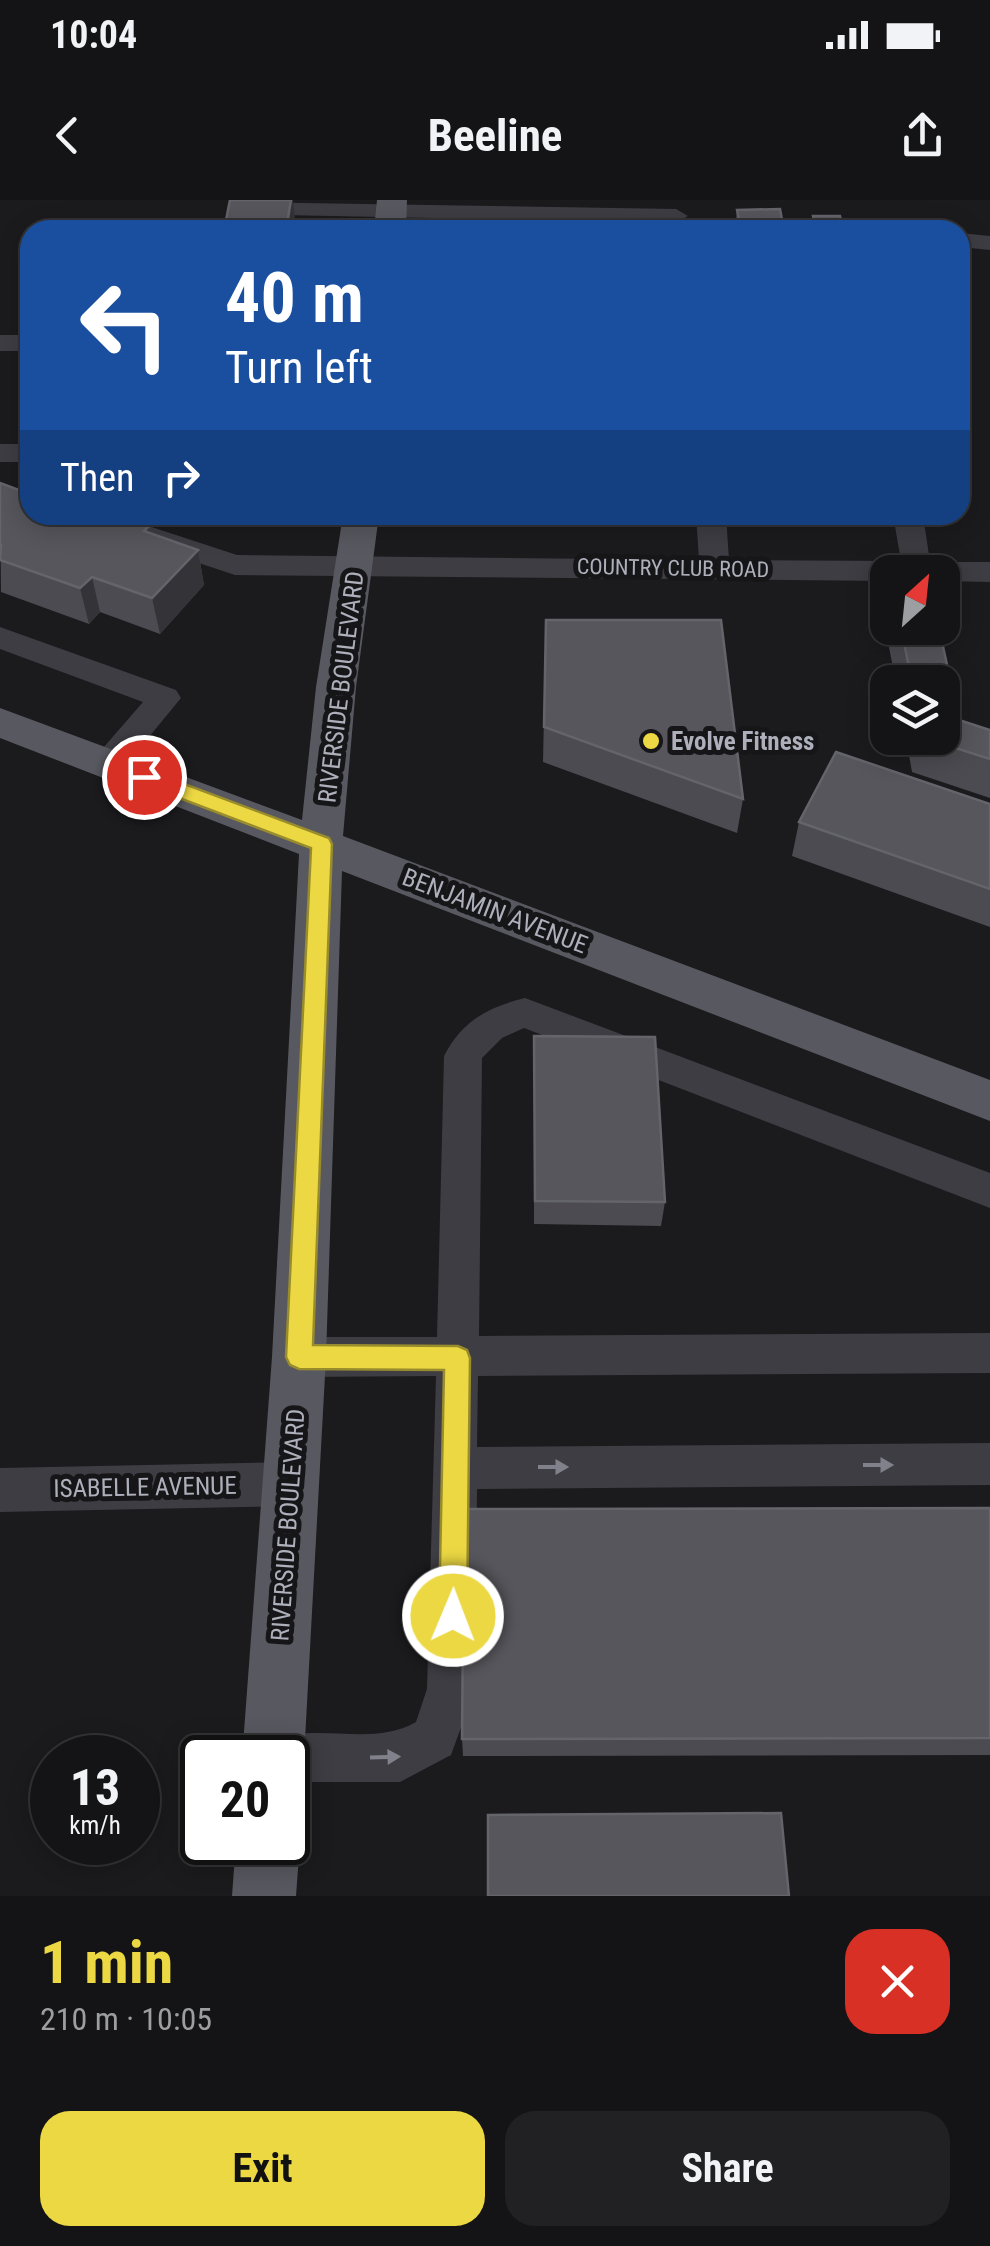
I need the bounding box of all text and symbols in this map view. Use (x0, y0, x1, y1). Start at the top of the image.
text: 10:04 (50, 13, 137, 57)
icon: back (40, 108, 95, 163)
icon: share (895, 108, 950, 163)
text: Beeline (428, 109, 562, 162)
text: 40 m (225, 257, 364, 339)
icon: left (60, 260, 190, 390)
text: Turn left (225, 341, 373, 394)
icon: right (154, 450, 209, 505)
text: Then (60, 456, 134, 500)
street label: COUNTRY CLUB ROAD (577, 554, 769, 582)
north arrow (870, 555, 960, 645)
map controls (870, 555, 960, 755)
street label: RIVERSIDE BOULEVARD (312, 570, 370, 804)
button: layers (870, 665, 960, 755)
place label: Evolve Fitness (671, 727, 814, 756)
marker: Evolve Fitness (640, 730, 662, 752)
pin (102, 735, 187, 820)
icon: arrive (117, 750, 172, 805)
street label: BENJAMIN AVENUE (398, 862, 592, 960)
street label: RIVERSIDE BOULEVARD (265, 1408, 311, 1642)
one-way arrow (863, 1457, 895, 1473)
one-way arrow (538, 1459, 570, 1475)
street label: ISABELLE AVENUE (53, 1471, 237, 1503)
position arrow (401, 1564, 505, 1668)
speed limit sign: 20 (180, 1735, 310, 1865)
one-way arrow (369, 1749, 401, 1765)
text: 13 (70, 1759, 120, 1817)
text: km/h (69, 1811, 121, 1840)
text: 1 min (40, 1927, 173, 1998)
button: close (845, 1929, 950, 2034)
text: 210 m · 10:05 (40, 2000, 212, 2038)
button: Exit (40, 2111, 485, 2226)
button: Share (505, 2111, 950, 2226)

